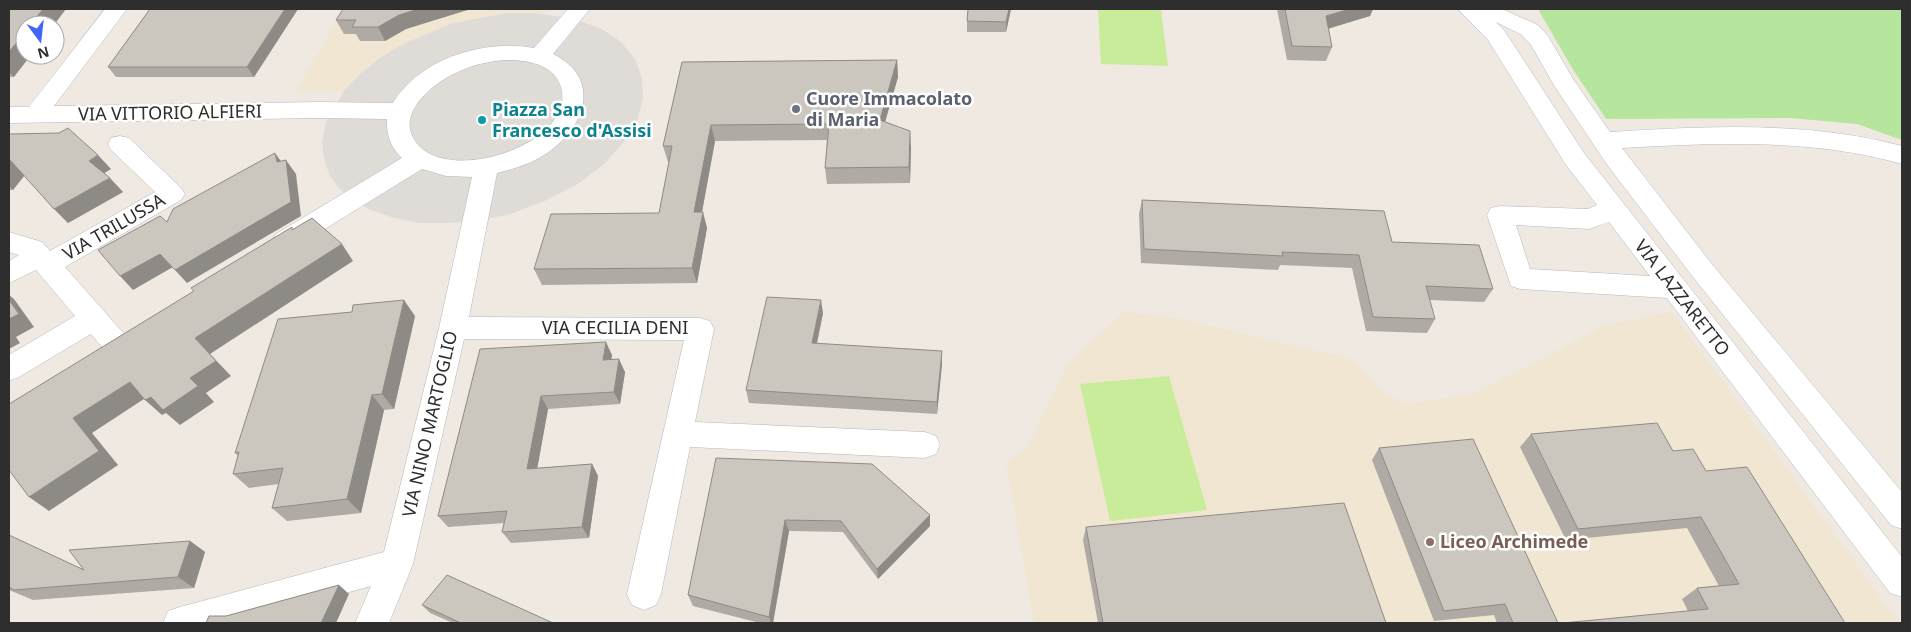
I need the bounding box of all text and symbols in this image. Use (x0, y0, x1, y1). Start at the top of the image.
north arrow (15, 15, 65, 65)
text: N (36, 42, 51, 64)
place label: Cuore Immacolato di Maria (806, 86, 972, 131)
place label: Piazza San Francesco d'Assisi (492, 97, 652, 142)
street label: VIA VITTORIO ALFIERI (78, 98, 262, 126)
marker: Cuore Immacolato di Maria (790, 103, 802, 115)
marker: Piazza San Francesco d'Assisi (476, 114, 488, 126)
street label: VIA TRILUSSA (58, 187, 169, 265)
street label: VIA LAZZARETTO (1630, 234, 1736, 360)
street label: VIA CECILIA DENI (542, 315, 688, 339)
street label: VIA NINO MARTOGLIO (396, 328, 462, 519)
place label: Liceo Archimede (1440, 529, 1588, 553)
marker: Liceo Archimede (1424, 536, 1436, 548)

